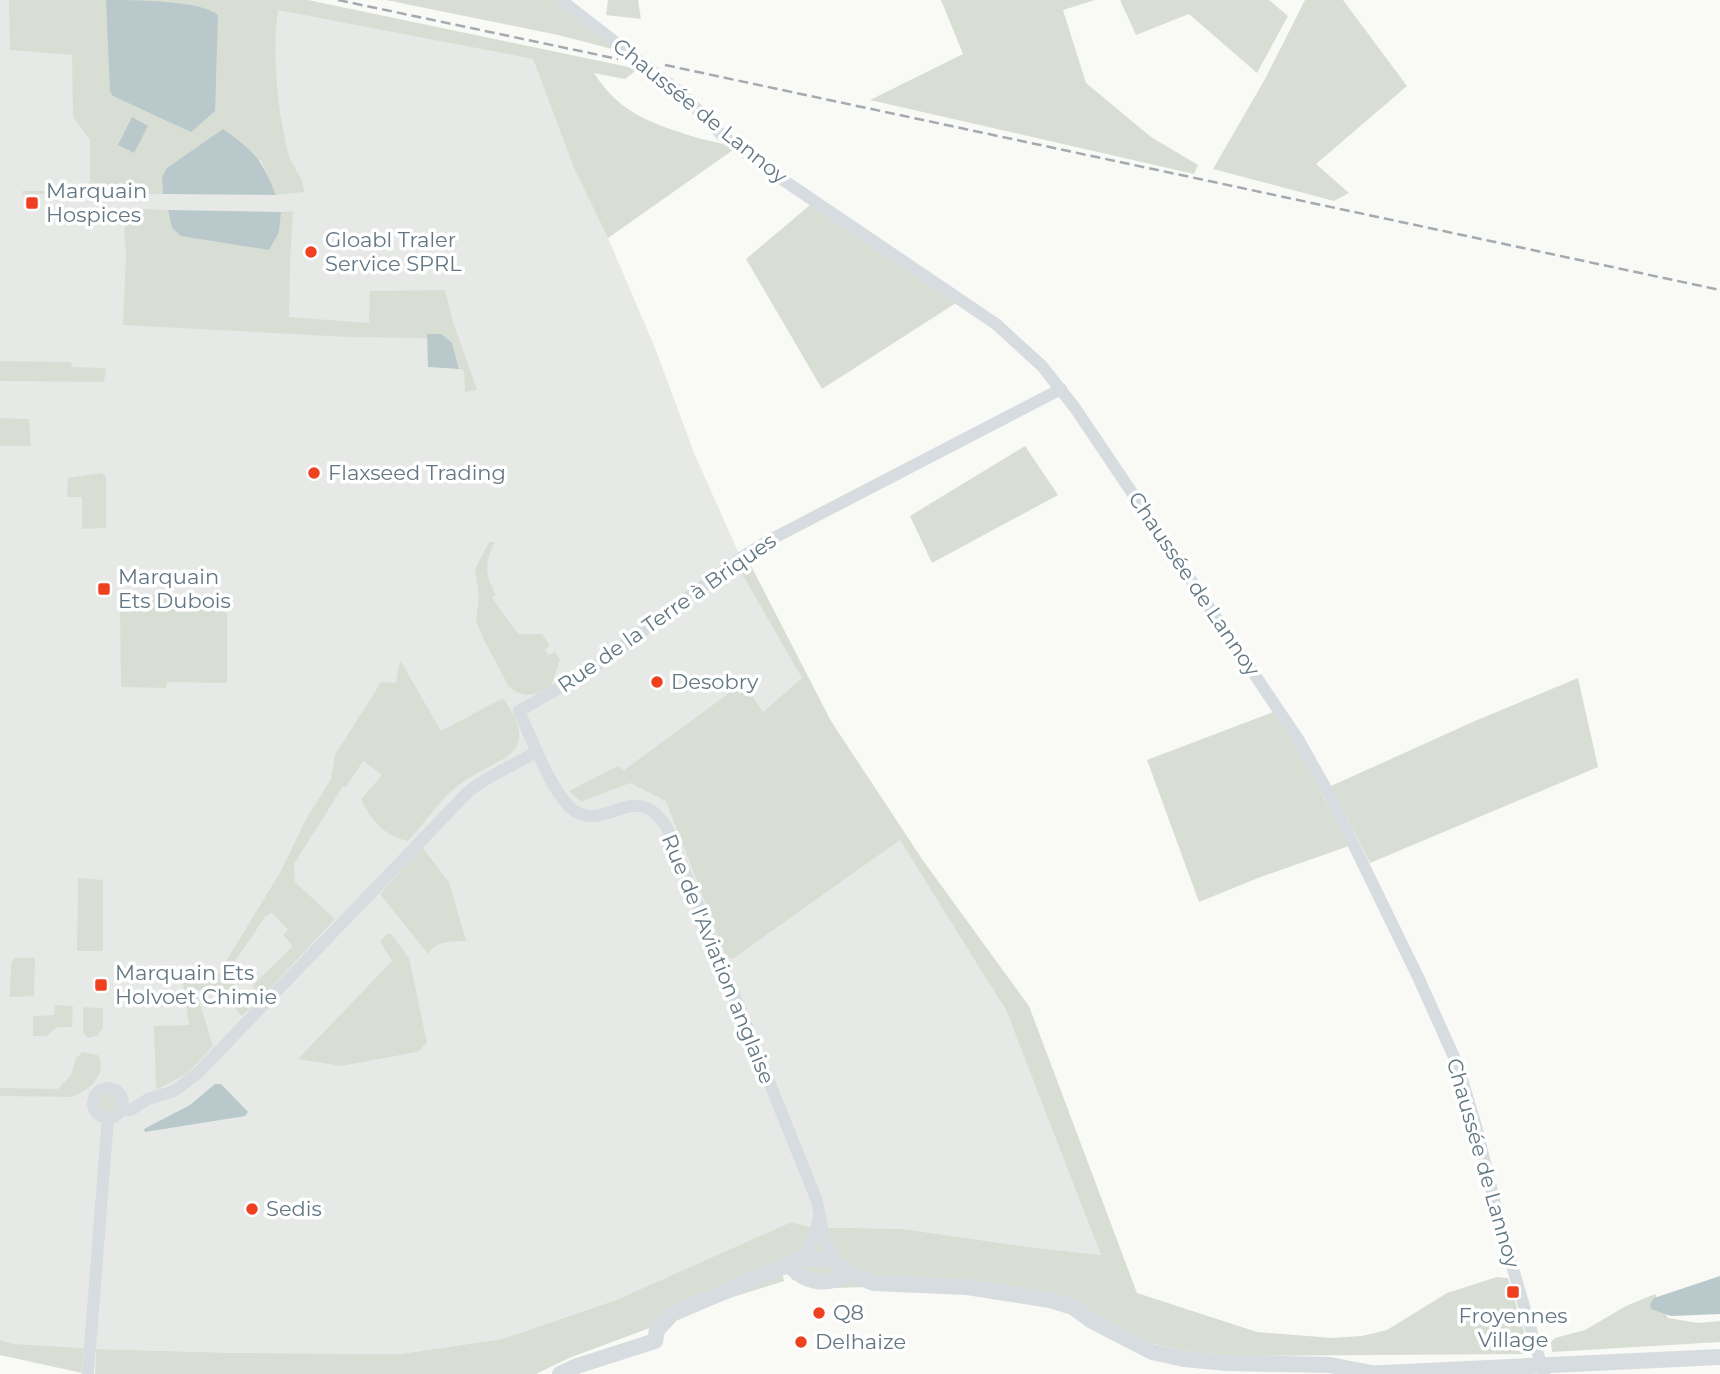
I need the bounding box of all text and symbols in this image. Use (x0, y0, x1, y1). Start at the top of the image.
street label: Chaussée de Lannoy (608, 33, 793, 189)
place label: Marquain Hospices (46, 178, 147, 227)
marker: Marquain Hospices (24, 195, 40, 211)
place label: Gloabl Traler Service SPRL (325, 227, 462, 276)
marker: Gloabl Traler Service SPRL (303, 244, 319, 260)
place label: Flaxseed Trading (328, 460, 506, 485)
marker: Flaxseed Trading (306, 465, 322, 481)
street label: Chaussée de Lannoy (1123, 487, 1266, 681)
street label: Rue de la Terre à Briques (553, 528, 781, 698)
place label: Marquain Ets Dubois (118, 564, 231, 613)
marker: Marquain Ets Dubois (96, 581, 112, 597)
place label: Desobry (671, 669, 759, 694)
marker: Desobry (649, 674, 665, 690)
street label: Rue de l'Aviation anglaise (657, 830, 780, 1087)
place label: Marquain Ets Holvoet Chimie (115, 960, 277, 1009)
marker: Marquain Ets Holvoet Chimie (93, 977, 109, 993)
street label: Chaussée de Lannoy (1442, 1055, 1526, 1271)
place label: Sedis (266, 1196, 322, 1221)
marker: Sedis (244, 1201, 260, 1217)
marker: Froyennes Village (1505, 1284, 1521, 1300)
place label: Q8 (833, 1300, 864, 1325)
place label: Froyennes Village (1458, 1303, 1568, 1352)
marker: Q8 (811, 1305, 827, 1321)
place label: Delhaize (815, 1329, 906, 1354)
marker: Delhaize (793, 1334, 809, 1350)

